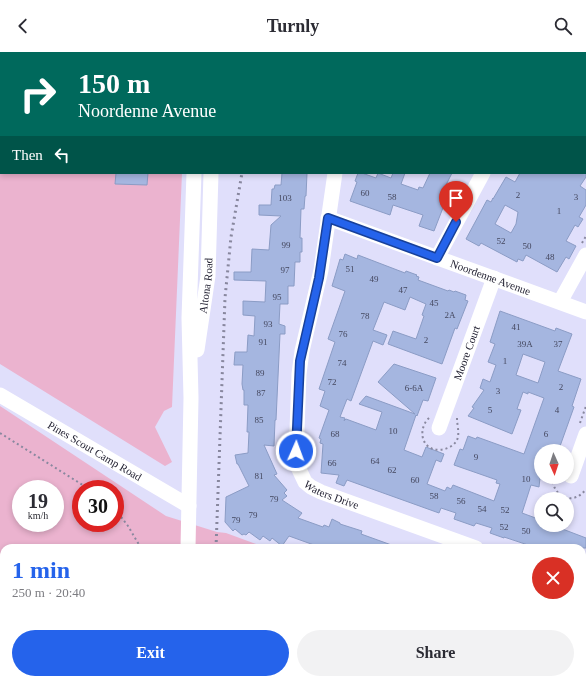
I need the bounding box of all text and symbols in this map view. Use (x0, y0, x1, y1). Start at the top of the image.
icon: back (12, 15, 34, 37)
icon: search (552, 15, 574, 37)
text: Turnly (267, 16, 319, 36)
icon: right (12, 68, 64, 120)
text: 150 m (78, 68, 150, 99)
text: Noordenne Avenue (78, 101, 216, 121)
icon: left (51, 144, 73, 166)
text: Then (12, 147, 43, 163)
pin (439, 181, 473, 222)
icon: arrive (445, 187, 467, 209)
house number: 60 (361, 188, 370, 198)
house number: 2 (516, 190, 520, 200)
house number: 58 (388, 192, 397, 202)
house number: 3 (574, 192, 579, 202)
house number: 103 (278, 193, 292, 203)
house number: 1 (557, 206, 561, 216)
house number: 52 (497, 236, 506, 246)
house number: 99 (282, 240, 291, 250)
house number: 50 (523, 241, 532, 251)
house number: 48 (546, 252, 555, 262)
street label: Altona Road (197, 257, 215, 314)
street label: Noordenne Avenue (449, 257, 532, 297)
house number: 51 (346, 264, 355, 274)
house number: 97 (281, 265, 290, 275)
house number: 49 (370, 274, 379, 284)
house number: 47 (399, 285, 408, 295)
house number: 95 (273, 292, 282, 302)
house number: 45 (430, 298, 439, 308)
house number: 2A (445, 310, 456, 320)
house number: 78 (361, 311, 370, 321)
house number: 93 (264, 319, 273, 329)
house number: 41 (512, 322, 521, 332)
street label: Moore Court (451, 324, 482, 382)
house number: 76 (339, 329, 348, 339)
house number: 2 (424, 335, 428, 345)
house number: 91 (259, 337, 268, 347)
house number: 39A (517, 339, 533, 349)
house number: 37 (554, 339, 563, 349)
house number: 1 (503, 356, 507, 366)
house number: 74 (338, 358, 347, 368)
house number: 89 (256, 368, 265, 378)
house number: 72 (328, 377, 337, 387)
house number: 2 (559, 382, 563, 392)
house number: 6-6A (405, 383, 424, 393)
house number: 3 (496, 386, 501, 396)
house number: 87 (257, 388, 266, 398)
house number: 5 (488, 405, 493, 415)
house number: 4 (555, 405, 560, 415)
house number: 85 (255, 415, 264, 425)
street label: Pines Scout Camp Road (46, 419, 144, 483)
house number: 10 (389, 426, 398, 436)
house number: 68 (331, 429, 340, 439)
house number: 6 (544, 429, 549, 439)
position arrow (275, 430, 317, 472)
north arrow (534, 444, 574, 484)
map controls (534, 444, 574, 532)
house number: 9 (474, 452, 479, 462)
house number: 64 (371, 456, 380, 466)
house number: 66 (328, 458, 337, 468)
house number: 62 (388, 465, 397, 475)
house number: 81 (255, 471, 264, 481)
house number: 10 (522, 474, 531, 484)
house number: 60 (411, 475, 420, 485)
street label: Waters Drive (302, 478, 361, 511)
speed limit sign: 30 (72, 480, 124, 532)
text: 19 (28, 490, 48, 512)
house number: 58 (430, 491, 439, 501)
button: search (534, 492, 574, 532)
house number: 79 (270, 494, 279, 504)
house number: 56 (457, 496, 466, 506)
house number: 54 (478, 504, 487, 514)
house number: 52 (501, 505, 510, 515)
text: km/h (28, 510, 48, 521)
house number: 79 (249, 510, 258, 520)
house number: 79 (232, 515, 241, 525)
house number: 52 (500, 522, 509, 532)
house number: 50 (522, 526, 531, 536)
text: 1 min (12, 557, 70, 583)
button: close (532, 557, 574, 599)
text: 250 m · 20:40 (12, 585, 85, 600)
button: Exit (12, 630, 289, 676)
button: Share (297, 630, 574, 676)

